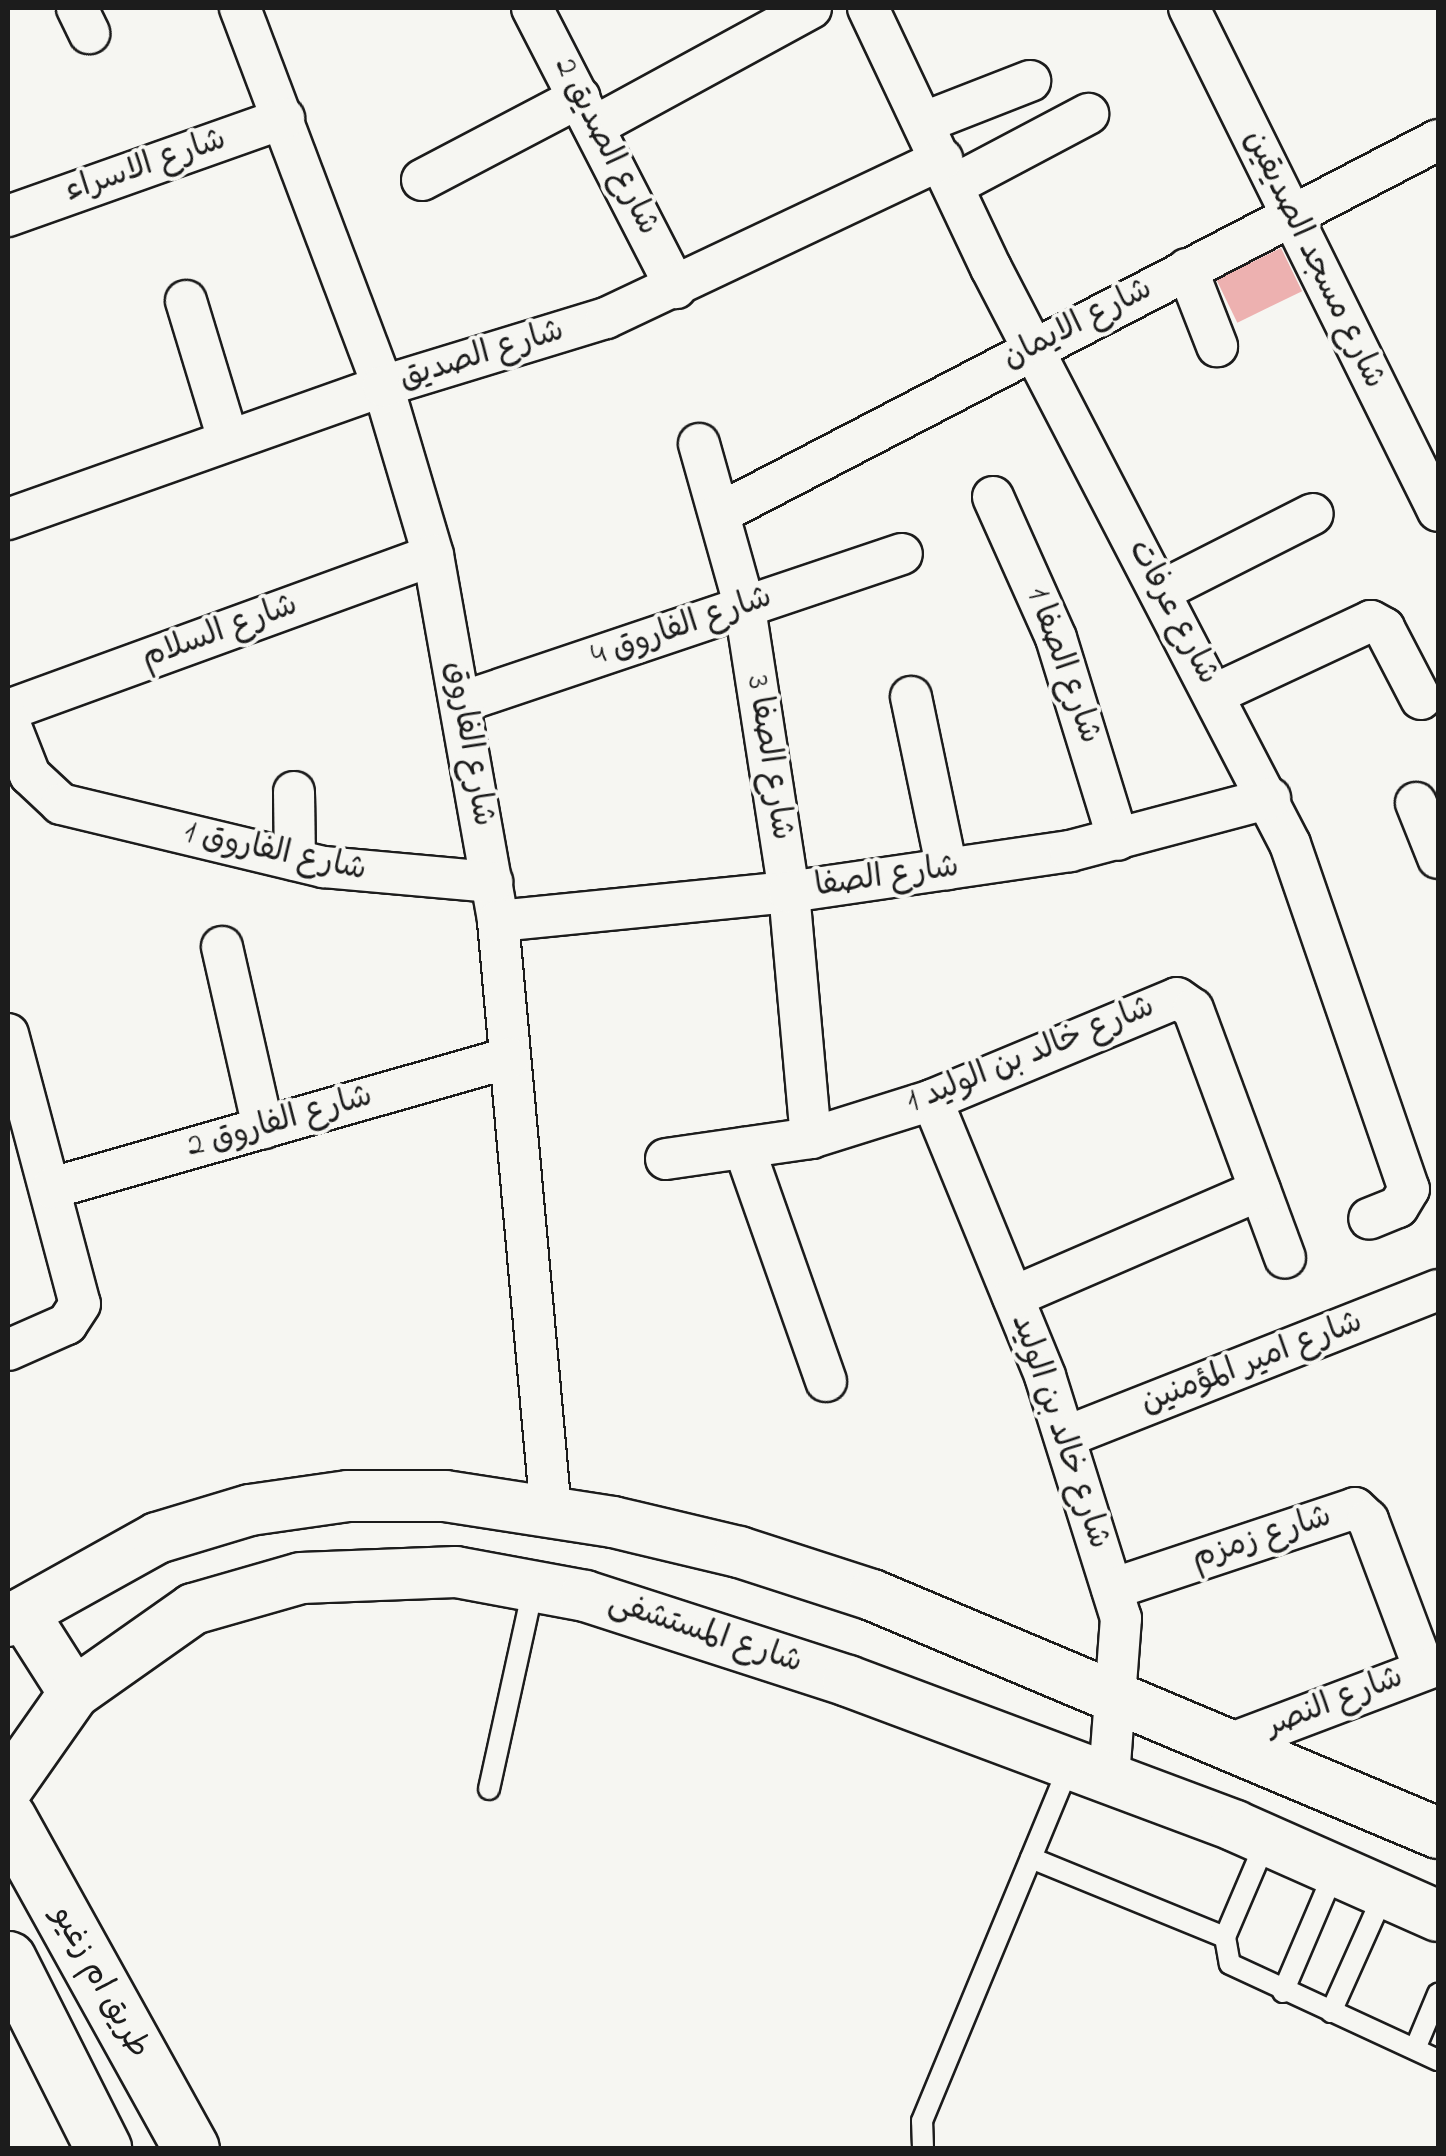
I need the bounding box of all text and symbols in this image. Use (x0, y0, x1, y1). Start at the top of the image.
street label: شارع الصديق 2 (544, 52, 666, 242)
street label: شارع الاسراء (61, 122, 231, 212)
street label: شارع مسجد الصديقين (1234, 124, 1392, 396)
street label: شارع الايمان (997, 271, 1159, 379)
street label: شارع الصديق (395, 313, 569, 399)
street label: شارع عرفات (1118, 534, 1226, 692)
street label: شارع الفاروق 4 (587, 579, 777, 677)
street label: شارع الصفا 1 (1016, 583, 1108, 749)
street label: شارع السلام (137, 587, 303, 679)
street label: شارع الفاروق (435, 658, 501, 830)
street label: شارع الصفا 3 (736, 673, 800, 843)
street label: شارع الفاروق 1 (180, 815, 370, 891)
street label: شارع الصفا (813, 849, 961, 907)
street label: شارع خالد بن الوليد 1 (902, 989, 1160, 1123)
street label: شارع الفاروق 2 (183, 1078, 377, 1168)
street label: شارع امير المؤمنين (1136, 1304, 1368, 1424)
street label: شارع خالد بن الوليد (1001, 1310, 1117, 1554)
street label: شارع زمزم (1187, 1498, 1337, 1580)
street label: شارع المستشفى (603, 1585, 807, 1683)
street label: شارع النصر (1261, 1659, 1409, 1747)
street label: طريق ام زغيو (42, 1900, 156, 2066)

